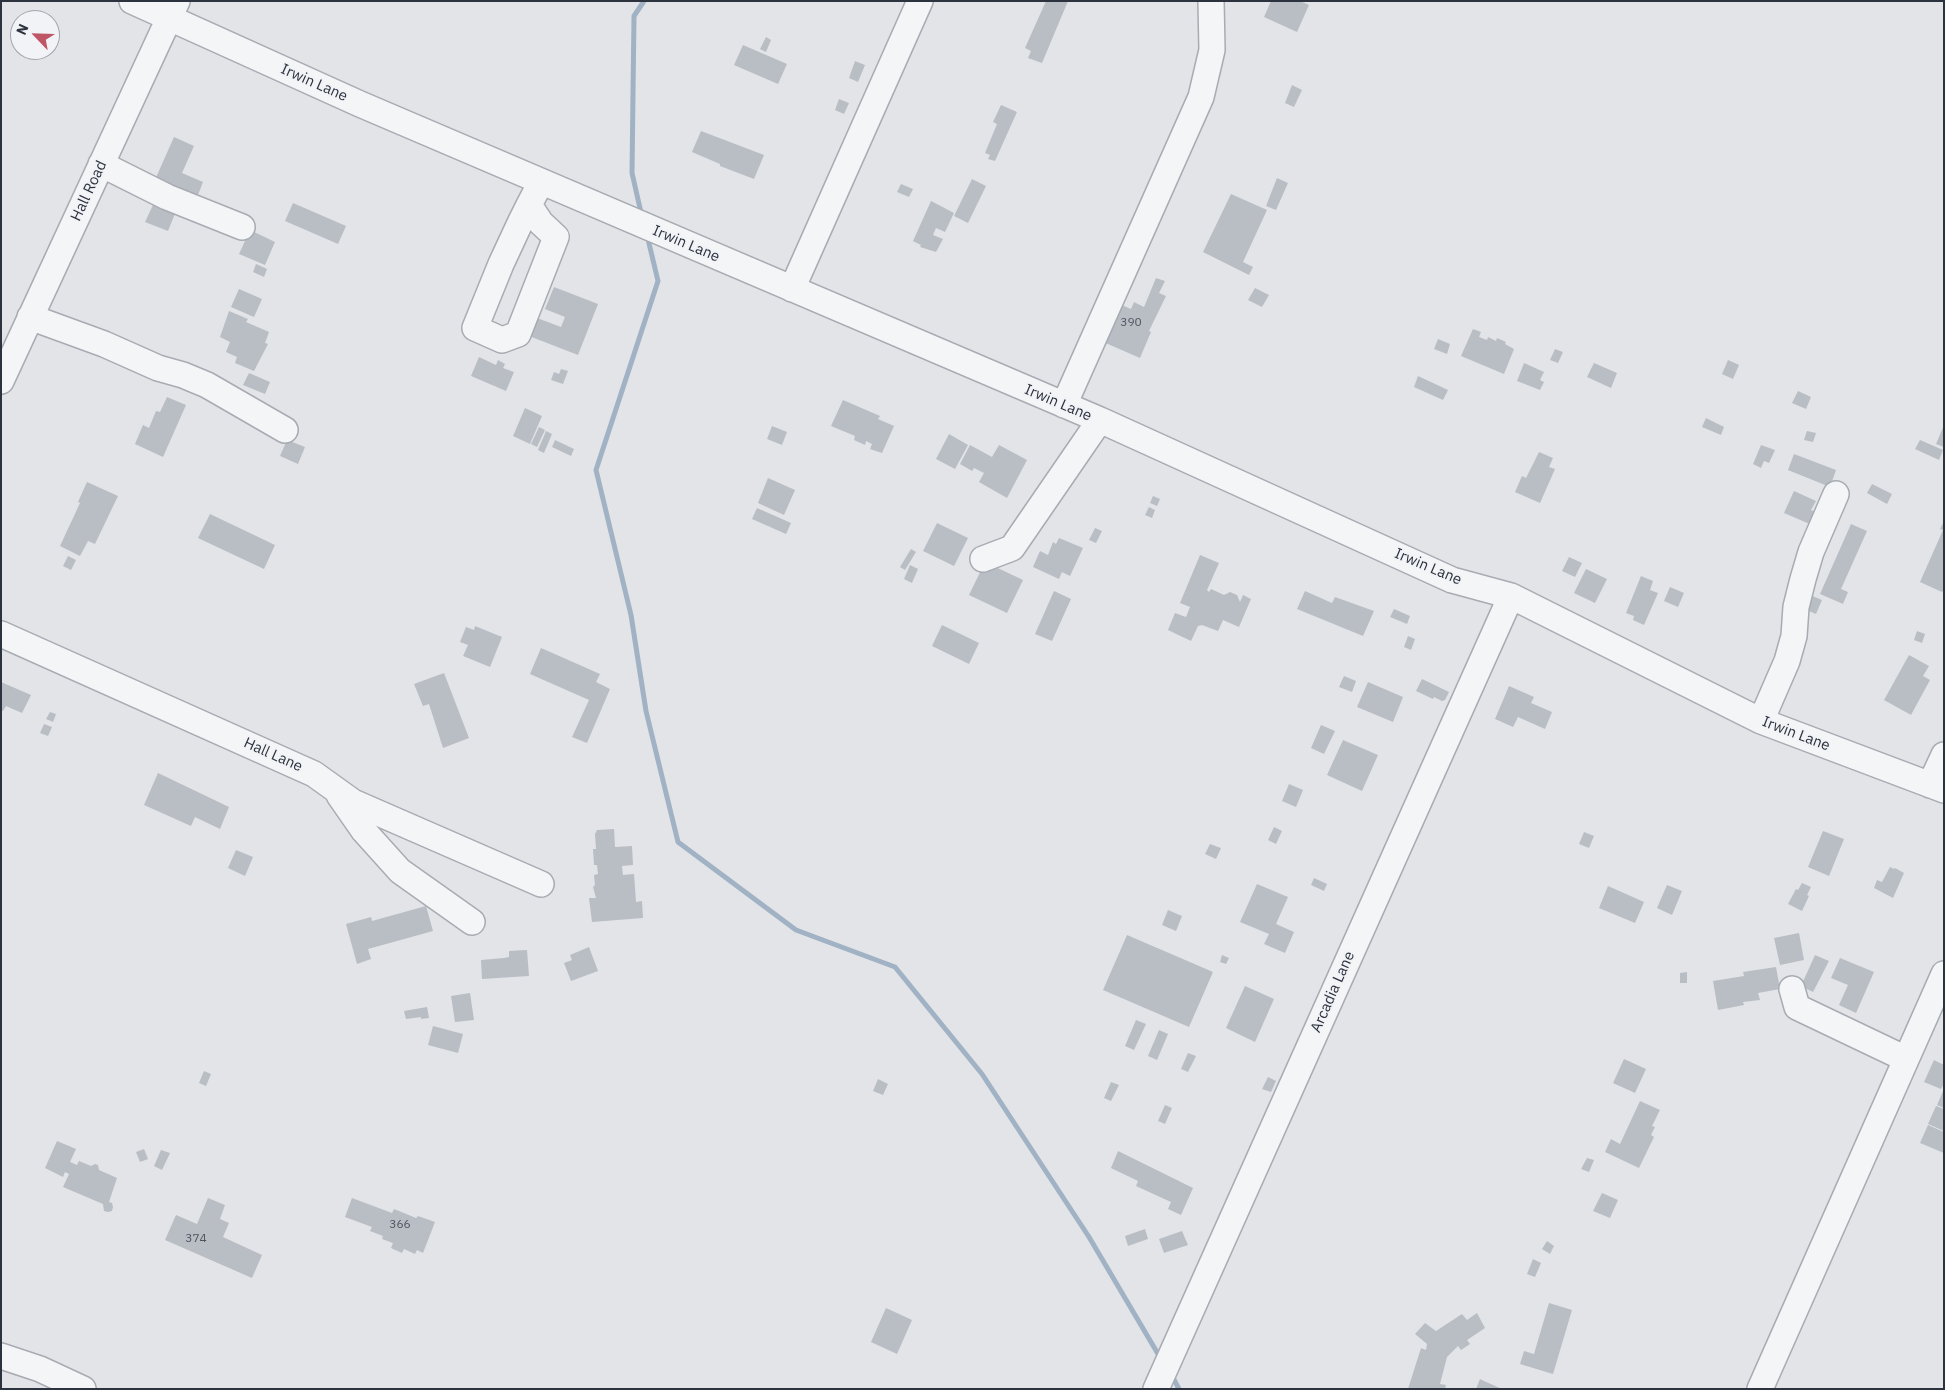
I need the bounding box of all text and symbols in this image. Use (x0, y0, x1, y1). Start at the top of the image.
north arrow (10, 10, 60, 60)
text: N (12, 21, 32, 38)
street label: Irwin Lane (278, 60, 350, 106)
street label: Hall Road (67, 158, 111, 224)
street label: Irwin Lane (650, 222, 722, 266)
house number: 390 (1120, 316, 1142, 330)
street label: Irwin Lane (1022, 381, 1094, 425)
street label: Irwin Lane (1392, 545, 1464, 589)
street label: Irwin Lane (1760, 713, 1832, 755)
street label: Hall Lane (241, 734, 305, 776)
street label: Arcadia Lane (1307, 949, 1359, 1035)
house number: 366 (389, 1218, 411, 1232)
house number: 374 (185, 1232, 207, 1246)

